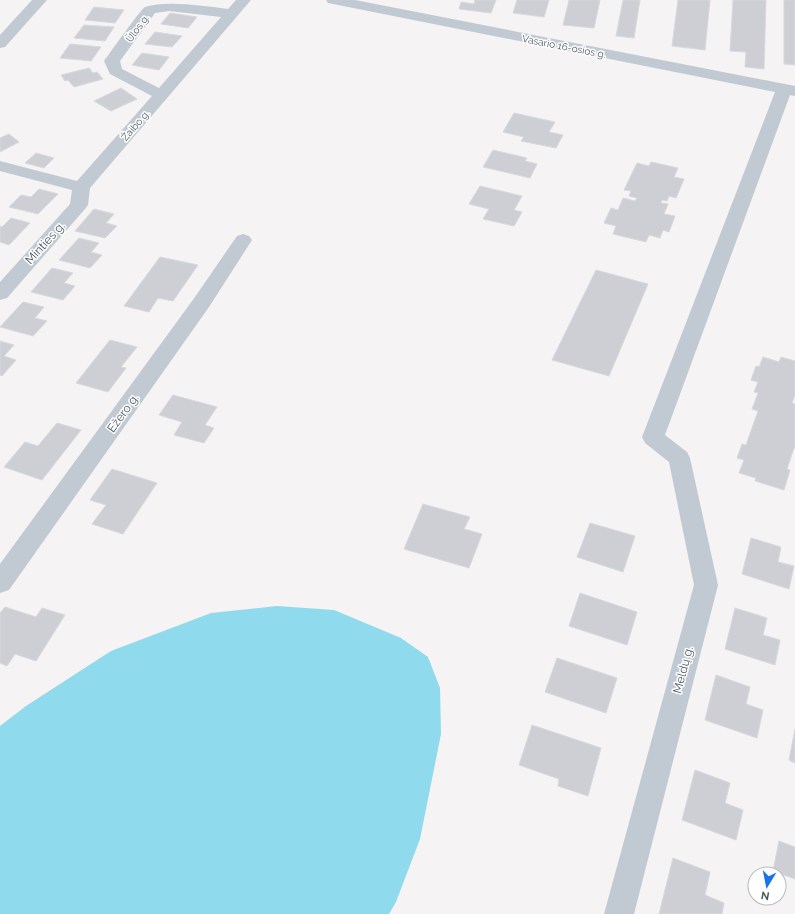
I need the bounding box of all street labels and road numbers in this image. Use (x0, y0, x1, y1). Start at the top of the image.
street label: Ūlos g. (123, 12, 151, 44)
street label: Vasario 16-osios g. (521, 33, 607, 60)
street label: Žaibo g. (119, 108, 152, 143)
street label: Minties g. (22, 219, 68, 267)
street label: Ežero g. (104, 391, 142, 435)
street label: Meldų g. (670, 645, 696, 695)

